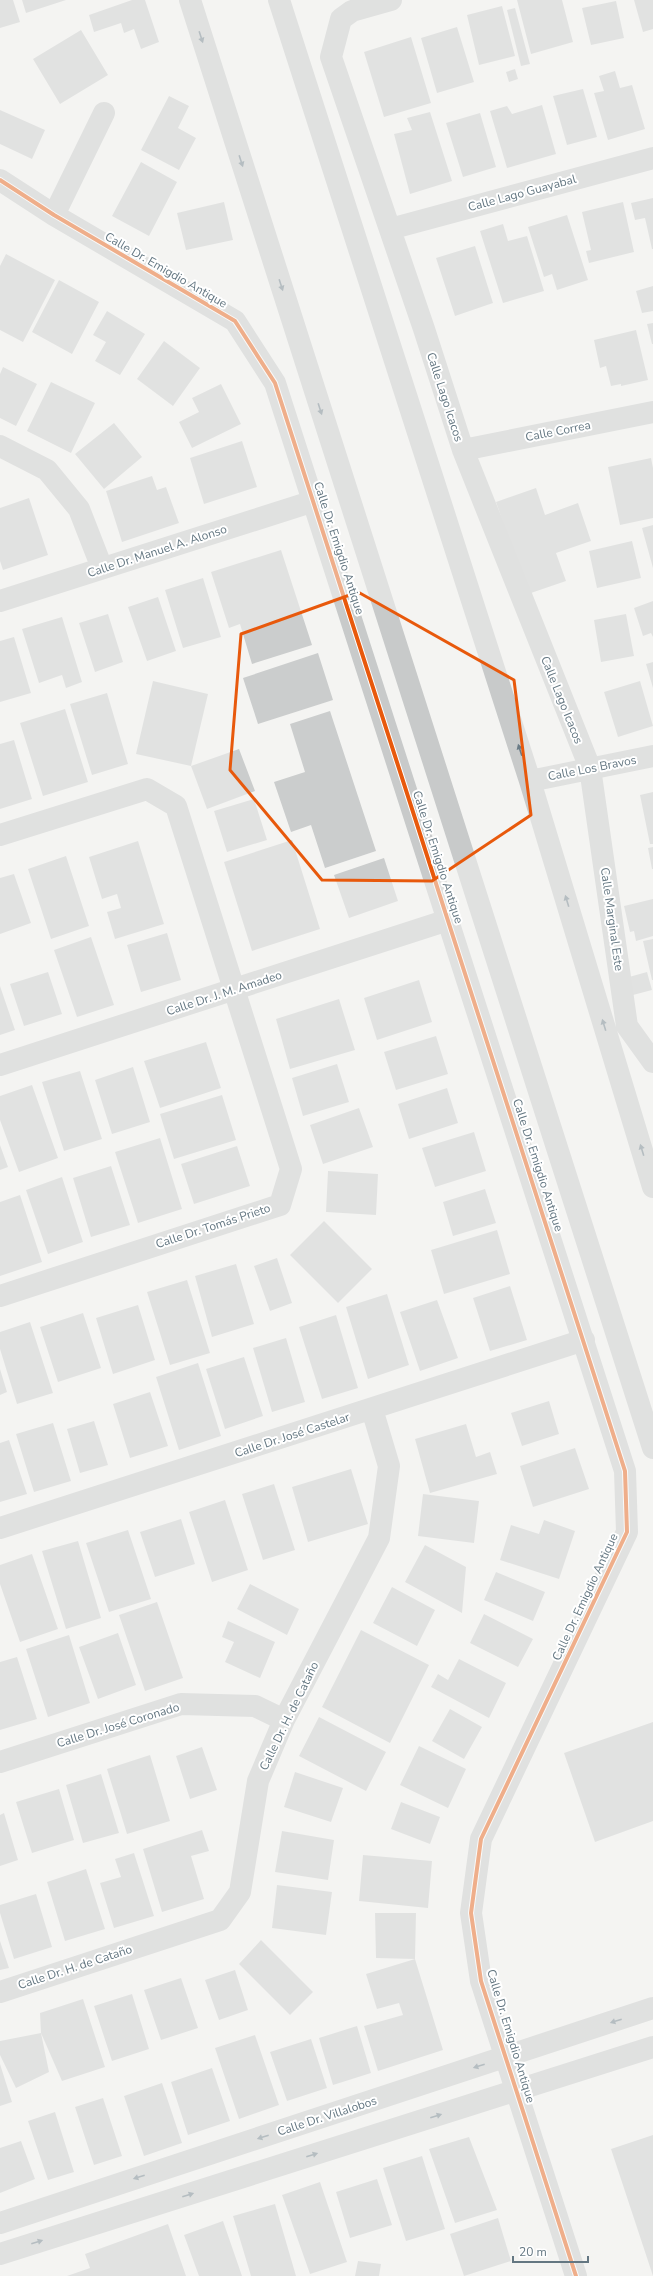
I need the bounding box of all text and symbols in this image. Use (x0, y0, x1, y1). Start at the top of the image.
one-way arrow (199, 31, 205, 43)
one-way arrow (238, 155, 244, 167)
street label: Calle Lago Guayabal (466, 171, 578, 215)
street label: Calle Dr. Emigdio Antique (102, 228, 230, 312)
one-way arrow (278, 279, 284, 291)
street label: Calle Lago Icacos (423, 350, 467, 444)
one-way arrow (317, 403, 323, 415)
street label: Calle Correa (524, 417, 592, 445)
street label: Calle Dr. Emigdio Antique (310, 480, 368, 616)
street label: Calle Dr. Manuel A. Alonso (85, 521, 229, 581)
street label: Calle Lago Icacos (537, 654, 587, 746)
one-way arrow (517, 743, 523, 755)
street label: Calle Los Bravos (546, 752, 638, 784)
street label: Calle Dr. Emigdio Antique (409, 789, 467, 925)
street label: Calle Marginal Este (597, 866, 627, 972)
one-way arrow (564, 894, 570, 906)
street label: Calle Dr. J. M. Amadeo (164, 967, 284, 1019)
one-way arrow (601, 1019, 607, 1031)
street label: Calle Dr. Emigdio Antique (509, 1097, 567, 1233)
one-way arrow (639, 1143, 645, 1155)
street label: Calle Dr. Tomás Prieto (154, 1200, 273, 1252)
street label: Calle Dr. José Castelar (232, 1409, 352, 1461)
street label: Calle Dr. Emigdio Antique (548, 1531, 622, 1663)
street label: Calle Dr. H. de Cataño (256, 1659, 322, 1773)
street label: Calle Dr. José Coronado (55, 1699, 182, 1751)
street label: Calle Dr. H. de Cataño (16, 1941, 134, 1993)
street label: Calle Dr. Emigdio Antique (483, 1967, 539, 2105)
one-way arrow (610, 2018, 622, 2024)
one-way arrow (473, 2063, 485, 2069)
street label: Calle Dr. Villalobos (275, 2092, 379, 2140)
one-way arrow (430, 2113, 442, 2119)
one-way arrow (256, 2134, 268, 2140)
one-way arrow (306, 2152, 318, 2158)
one-way arrow (133, 2175, 145, 2181)
one-way arrow (182, 2192, 194, 2198)
scale bar (513, 2238, 588, 2264)
one-way arrow (32, 2239, 44, 2245)
text: 20 m (519, 2244, 547, 2260)

